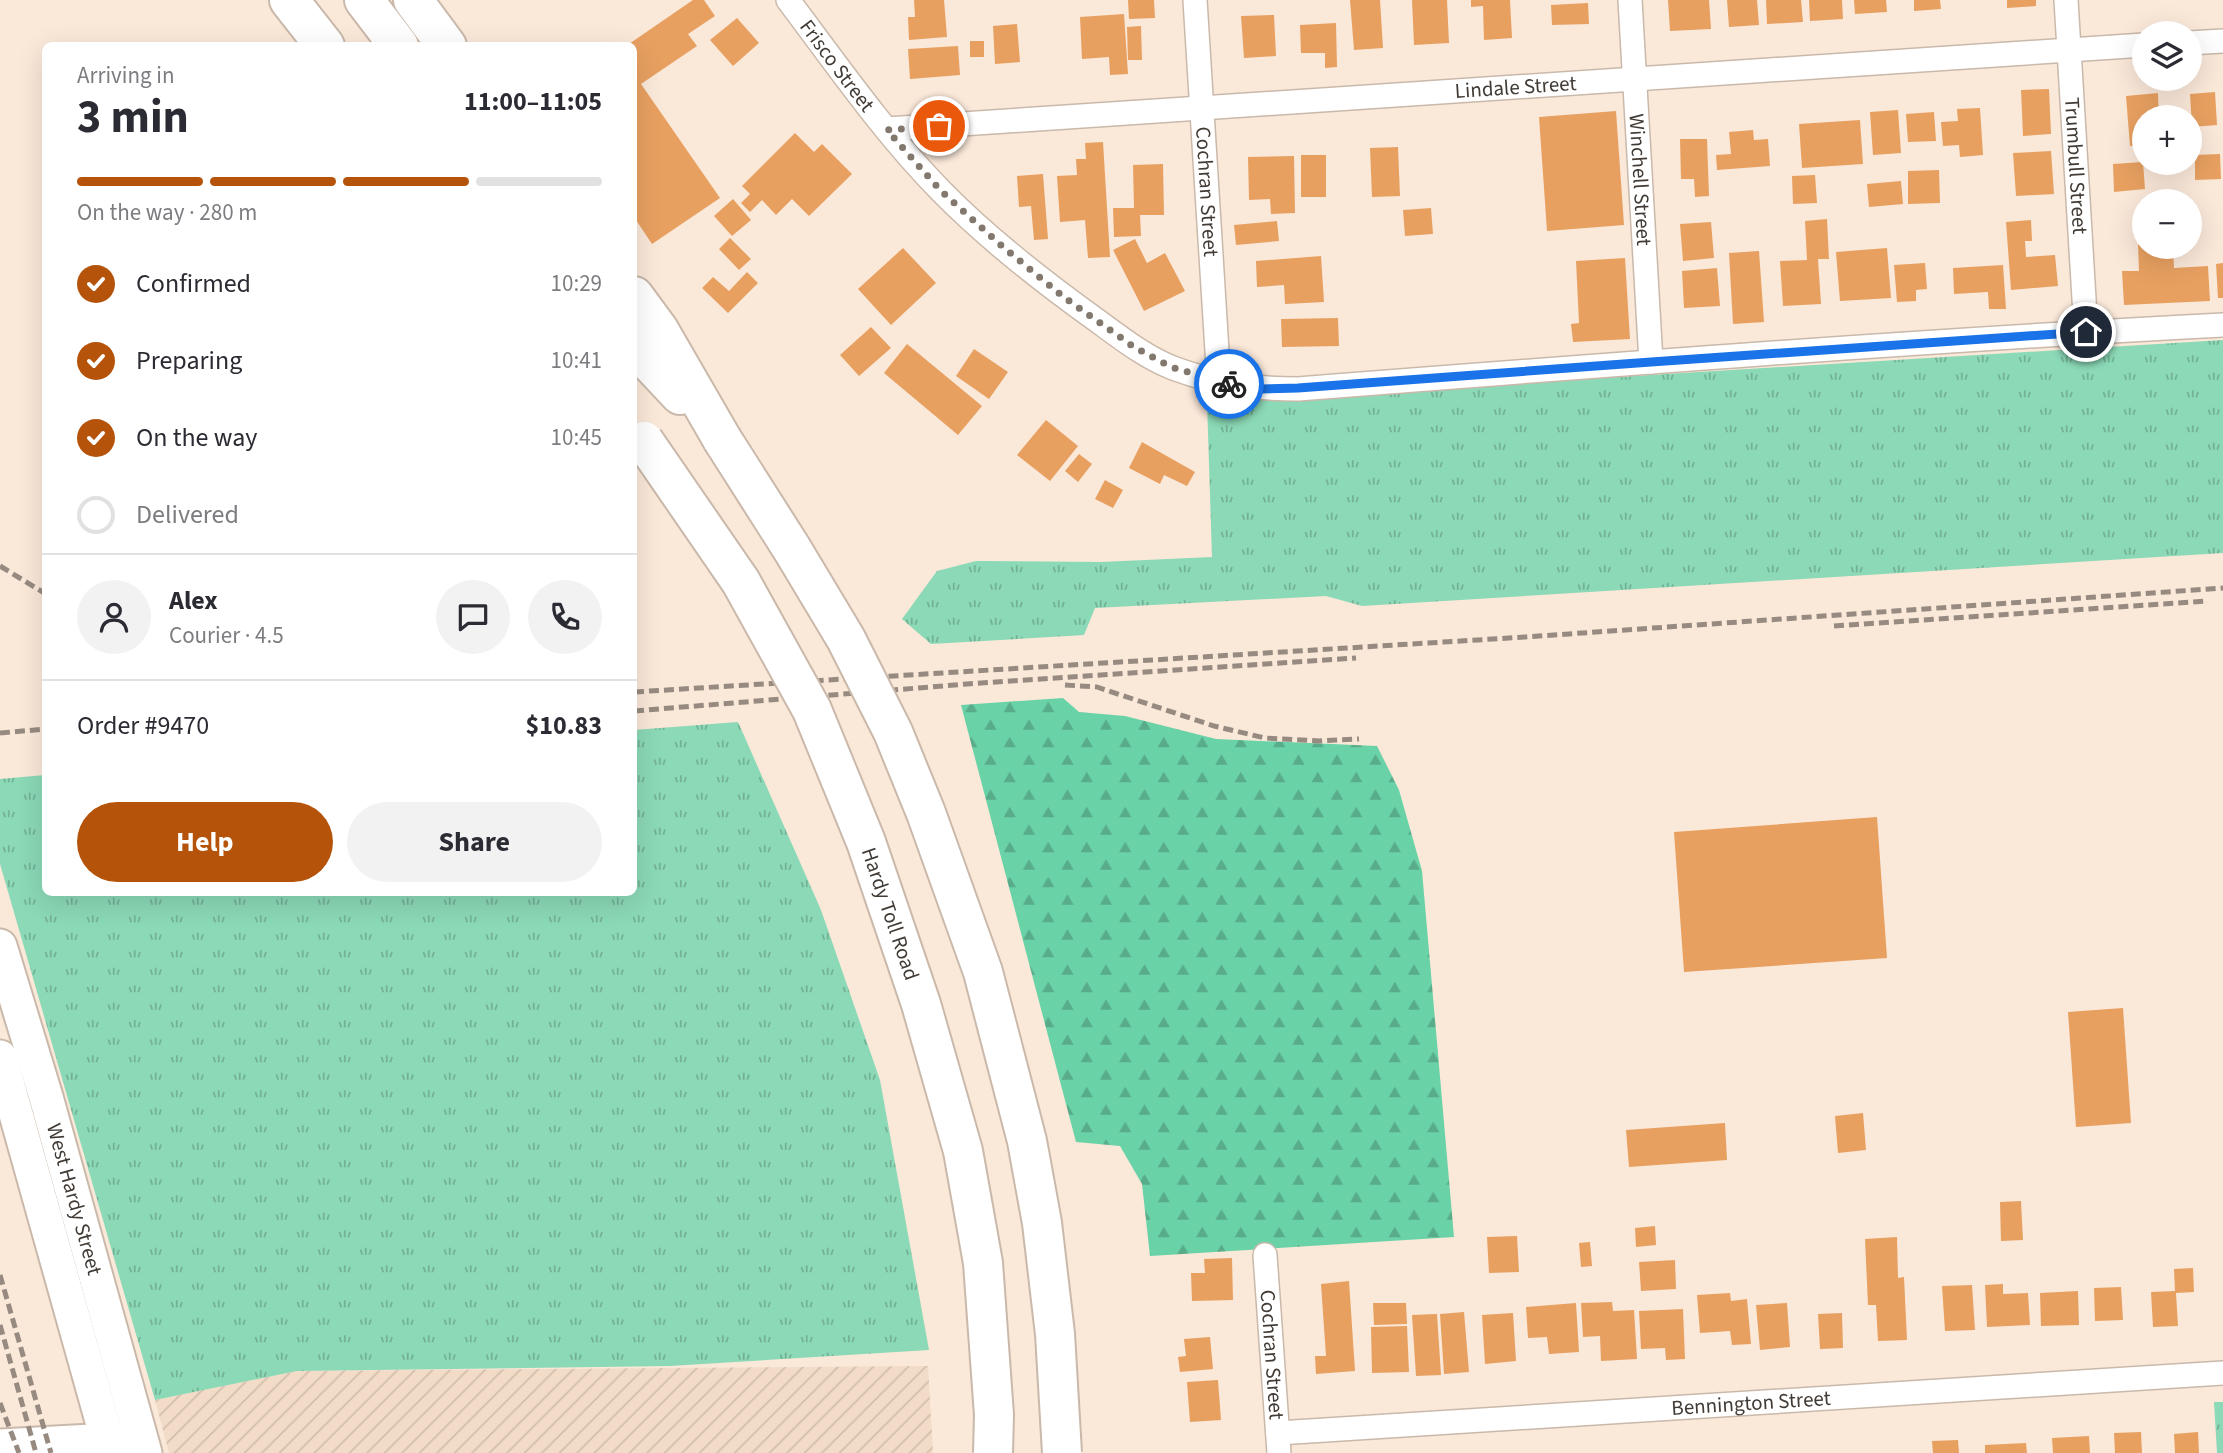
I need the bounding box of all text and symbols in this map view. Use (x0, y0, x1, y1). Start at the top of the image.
street label: Frisco Street (792, 13, 882, 118)
map controls (2132, 21, 2202, 259)
button: layers (2132, 21, 2202, 91)
text: Arriving in (77, 59, 175, 92)
street label: Lindale Street (1454, 68, 1577, 106)
text: 11:00–11:05 (464, 83, 602, 120)
text: 3 min (77, 85, 189, 150)
pin (909, 96, 969, 156)
street label: Trumbull Street (2057, 96, 2095, 235)
button: + (2132, 105, 2202, 175)
icon: bag (920, 107, 958, 145)
street label: Winchell Street (1622, 113, 1659, 247)
street label: Cochran Street (1188, 126, 1226, 258)
button: − (2132, 189, 2202, 259)
text: On the way · 280 m (77, 196, 257, 229)
icon: check (77, 265, 115, 303)
text: Confirmed (136, 265, 251, 302)
text: 10:29 (551, 267, 602, 300)
pin (2056, 302, 2116, 362)
icon: home (2067, 313, 2105, 351)
icon: check (77, 342, 115, 380)
text: Preparing (136, 342, 242, 379)
text: 10:41 (551, 344, 602, 377)
courier (1194, 349, 1264, 419)
icon: bike (1210, 365, 1248, 403)
icon: check (77, 419, 115, 457)
text: On the way (136, 419, 257, 456)
text: 10:45 (551, 421, 602, 454)
text: Delivered (136, 496, 239, 533)
button: person (77, 580, 151, 654)
button: chat (436, 580, 510, 654)
button: phone (528, 580, 602, 654)
text: Alex (169, 582, 218, 619)
text: Courier · 4.5 (169, 619, 284, 652)
text: Order #9470 (77, 707, 209, 744)
text: $10.83 (526, 707, 602, 744)
button: Help (77, 802, 333, 882)
button: Share (347, 802, 602, 882)
street label: Hardy Toll Road (854, 844, 927, 984)
street label: West Hardy Street (39, 1120, 110, 1279)
street label: Cochran Street (1253, 1289, 1292, 1421)
street label: Bennington Street (1670, 1383, 1832, 1423)

